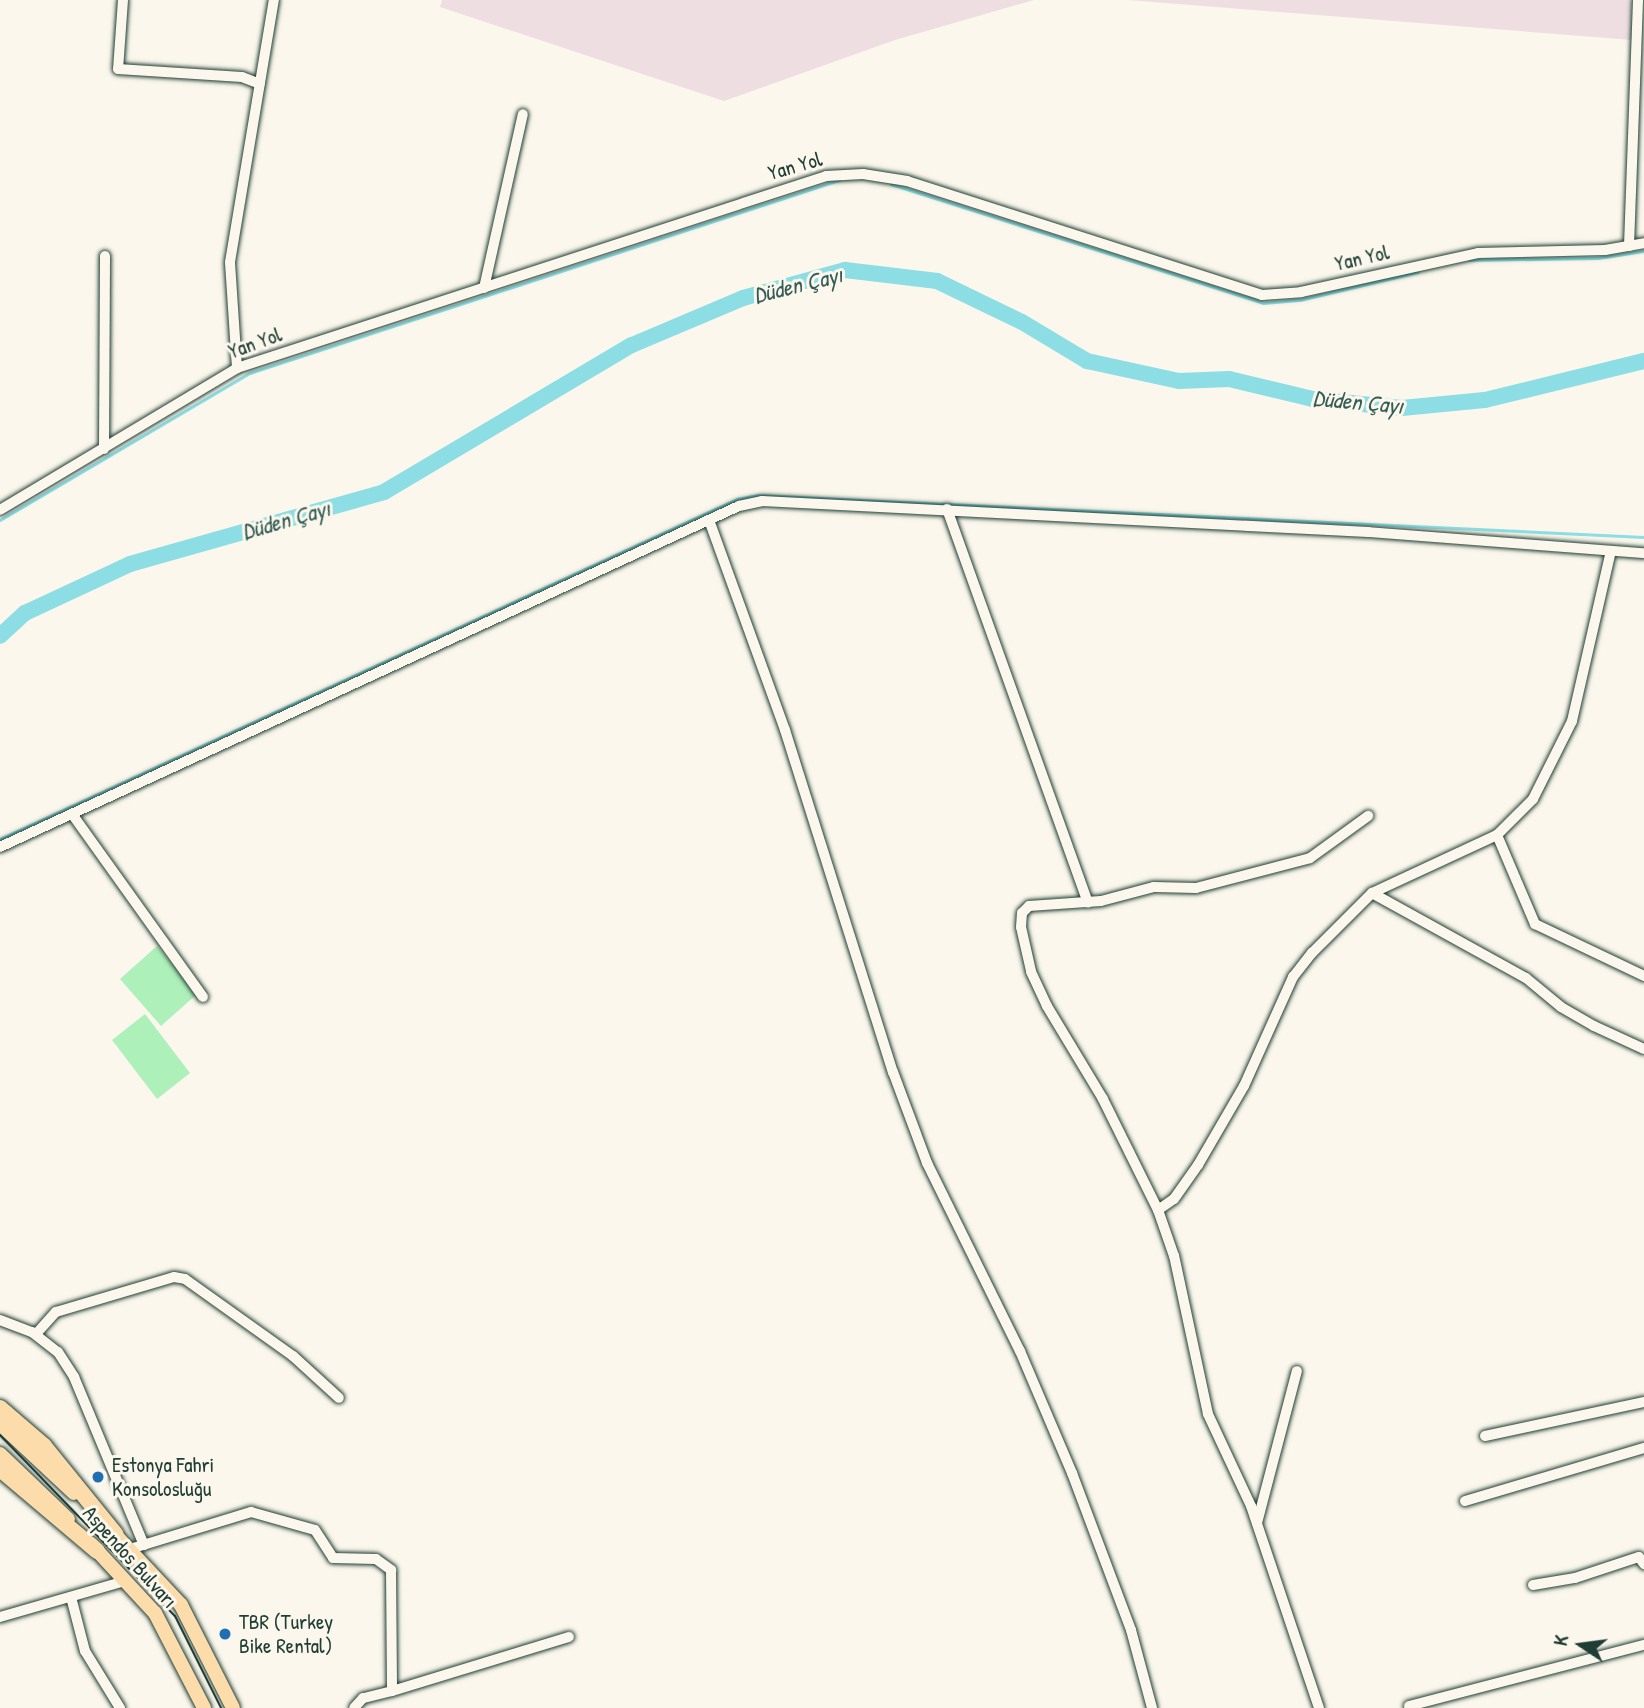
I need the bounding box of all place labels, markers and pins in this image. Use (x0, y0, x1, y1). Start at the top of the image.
place label: Estonya Fahri Konsolosluğu (112, 1452, 214, 1502)
marker: Estonya Fahri Konsolosluğu (90, 1469, 106, 1485)
place label: TBR (Turkey Bike Rental) (239, 1609, 333, 1659)
marker: TBR (Turkey Bike Rental) (217, 1626, 233, 1642)

